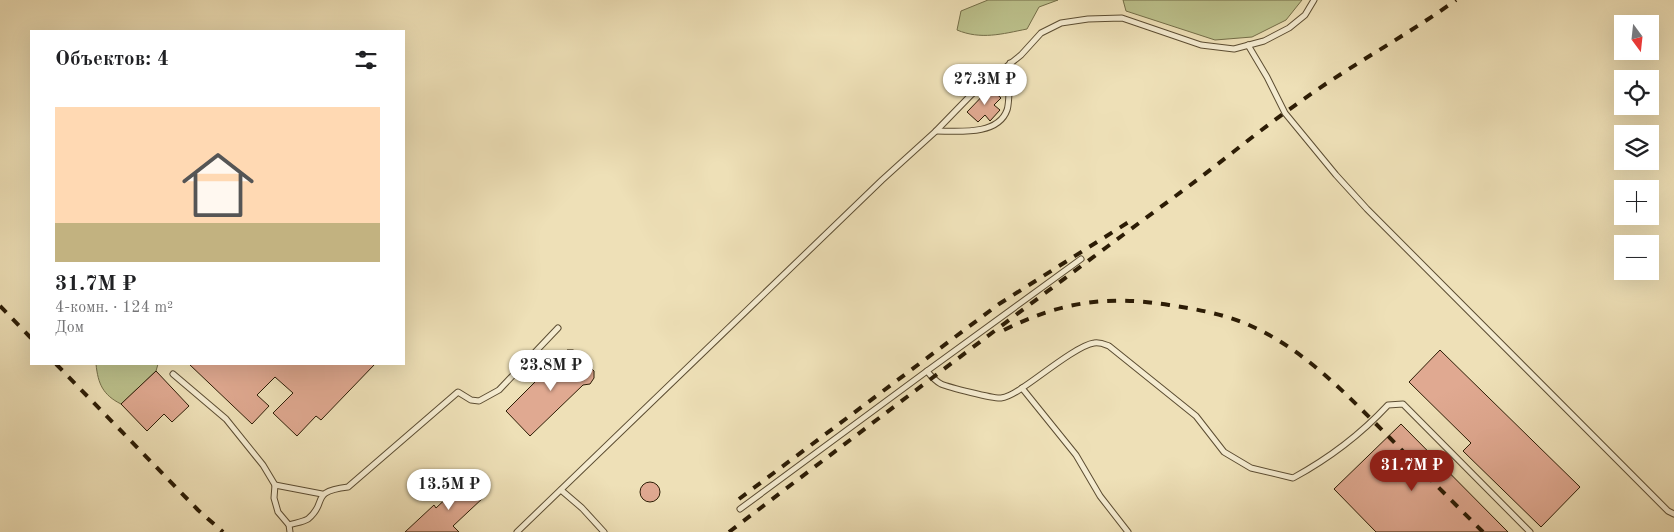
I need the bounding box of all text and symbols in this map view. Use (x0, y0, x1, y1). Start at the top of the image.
north arrow (1614, 15, 1659, 60)
map controls (1614, 15, 1659, 280)
icon: filters (352, 46, 380, 74)
text: Объектов: 4 (55, 49, 169, 70)
pin: 27.3M ₽ (939, 64, 1031, 106)
button: locate (1614, 70, 1659, 115)
text: 27.3M ₽ (954, 72, 1016, 88)
button: layers (1614, 125, 1659, 170)
icon: home (173, 140, 263, 230)
button: + (1614, 180, 1659, 225)
button: − (1614, 235, 1659, 280)
text: 31.7M ₽ (55, 274, 137, 295)
text: 4-комн. · 124 m² (55, 300, 173, 316)
text: Дом (55, 320, 84, 336)
pin: 23.8M ₽ (505, 350, 597, 392)
text: 23.8M ₽ (520, 358, 582, 374)
pin: 31.7M ₽ (1366, 450, 1458, 492)
text: 31.7M ₽ (1381, 458, 1443, 474)
pin: 13.5M ₽ (403, 468, 495, 511)
text: 13.5M ₽ (418, 477, 480, 493)

